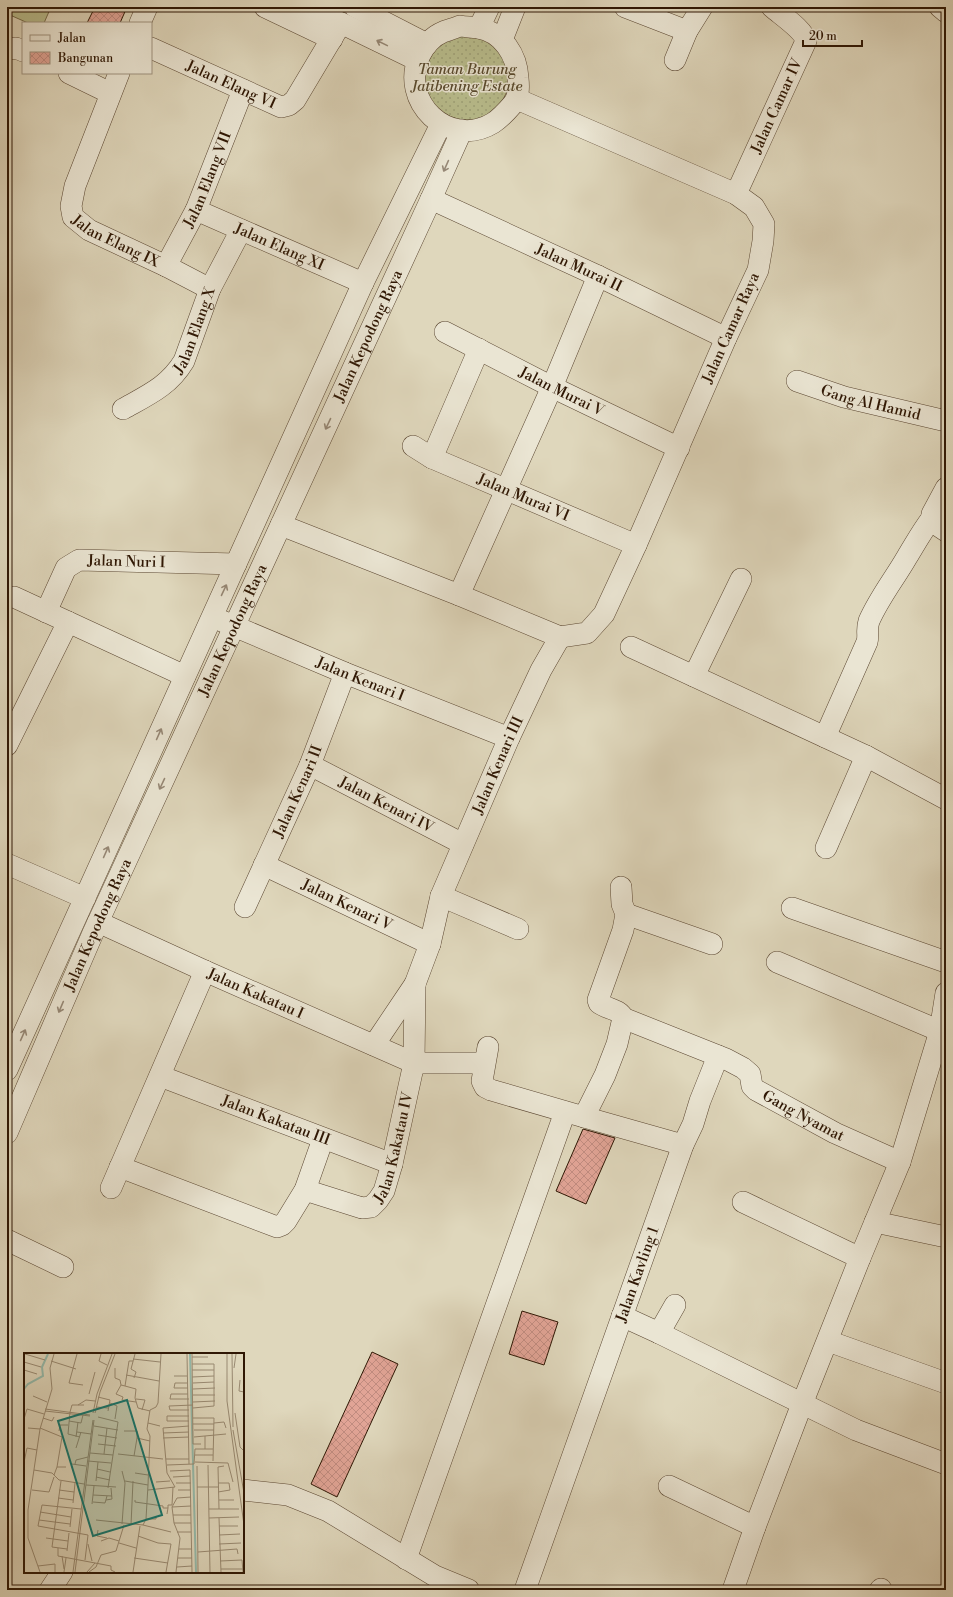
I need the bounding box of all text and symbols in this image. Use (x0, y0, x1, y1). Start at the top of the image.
legend (22, 22, 152, 74)
scale bar (803, 22, 862, 48)
text: 20 m (809, 29, 837, 44)
text: Jalan (57, 31, 86, 46)
one-way arrow (377, 39, 389, 46)
text: Bangunan (57, 51, 113, 66)
street label: Jalan Elang VI (182, 55, 279, 113)
street label: Jalan Camar IV (746, 55, 806, 157)
park label: Taman Burung Jatibening Estate (410, 60, 522, 96)
street label: Jalan Elang VII (178, 128, 235, 232)
one-way arrow (442, 159, 449, 171)
street label: Jalan Elang IX (67, 210, 163, 271)
street label: Jalan Elang XI (231, 218, 328, 275)
street label: Jalan Murai II (532, 239, 626, 296)
street label: Jalan Kepodong Raya (329, 266, 407, 406)
street label: Jalan Camar Raya (698, 269, 764, 387)
street label: Jalan Elang X (168, 284, 220, 378)
street label: Jalan Murai V (515, 362, 608, 420)
street label: Gang Al Hamid (818, 380, 923, 424)
one-way arrow (324, 418, 331, 430)
street label: Jalan Murai VI (474, 469, 573, 525)
street label: Jalan Nuri I (86, 551, 166, 572)
street label: Jalan Kepodong Raya (193, 561, 271, 700)
one-way arrow (221, 584, 228, 596)
street label: Jalan Kenari I (312, 652, 408, 705)
street label: Jalan Kenari III (467, 713, 528, 818)
one-way arrow (156, 728, 163, 740)
street label: Jalan Kenari II (268, 742, 326, 842)
street label: Jalan Kenari IV (335, 772, 437, 837)
one-way arrow (158, 777, 165, 789)
one-way arrow (102, 847, 110, 859)
street label: Jalan Kepodong Raya (59, 855, 136, 995)
street label: Jalan Kenari V (298, 874, 396, 934)
street label: Jalan Kakatau I (203, 963, 307, 1023)
one-way arrow (57, 1001, 64, 1013)
one-way arrow (20, 1029, 27, 1041)
street label: Gang Nyamat (759, 1086, 848, 1146)
street label: Jalan Kakatau III (218, 1090, 333, 1149)
street label: Jalan Kakatau IV (368, 1090, 417, 1208)
street label: Jalan Kavling 1 (611, 1223, 663, 1326)
inset map (24, 1353, 244, 1573)

